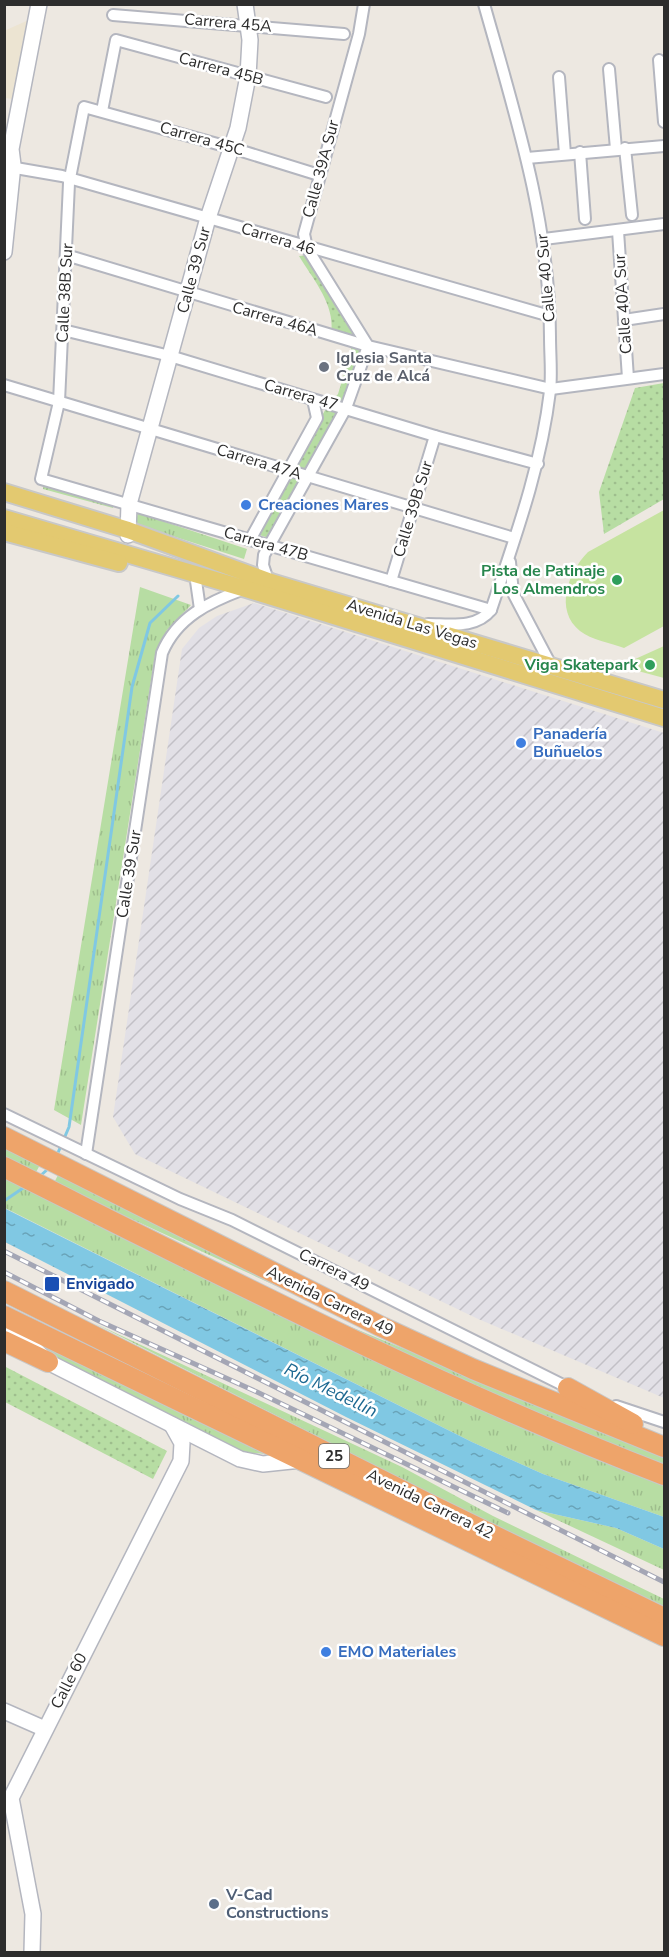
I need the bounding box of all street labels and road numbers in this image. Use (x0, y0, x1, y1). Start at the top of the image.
street label: Carrera 45A (183, 8, 273, 38)
street label: Carrera 45B (176, 47, 266, 91)
street label: Carrera 45C (157, 116, 247, 162)
street label: Calle 39A Sur (297, 117, 345, 220)
street label: Carrera 46 (238, 217, 318, 261)
street label: Calle 39 Sur (172, 224, 216, 316)
street label: Calle 40 Sur (531, 233, 561, 323)
street label: Calle 38B Sur (51, 242, 79, 343)
street label: Calle 40A Sur (609, 253, 637, 355)
street label: Carrera 46A (230, 296, 321, 342)
street label: Carrera 47 (261, 374, 341, 416)
street label: Carrera 47A (214, 439, 305, 485)
street label: Calle 39B Sur (388, 458, 438, 560)
street label: Carrera 47B (221, 521, 311, 567)
street label: Avenida Las Vegas (344, 594, 480, 654)
street label: Calle 39 Sur (111, 828, 147, 920)
street label: Carrera 49 (295, 1243, 373, 1297)
street label: Avenida Carrera 49 (263, 1261, 397, 1341)
road number: 25 (319, 1444, 349, 1468)
street label: Avenida Carrera 42 (363, 1464, 497, 1544)
street label: Calle 60 (46, 1649, 92, 1713)

